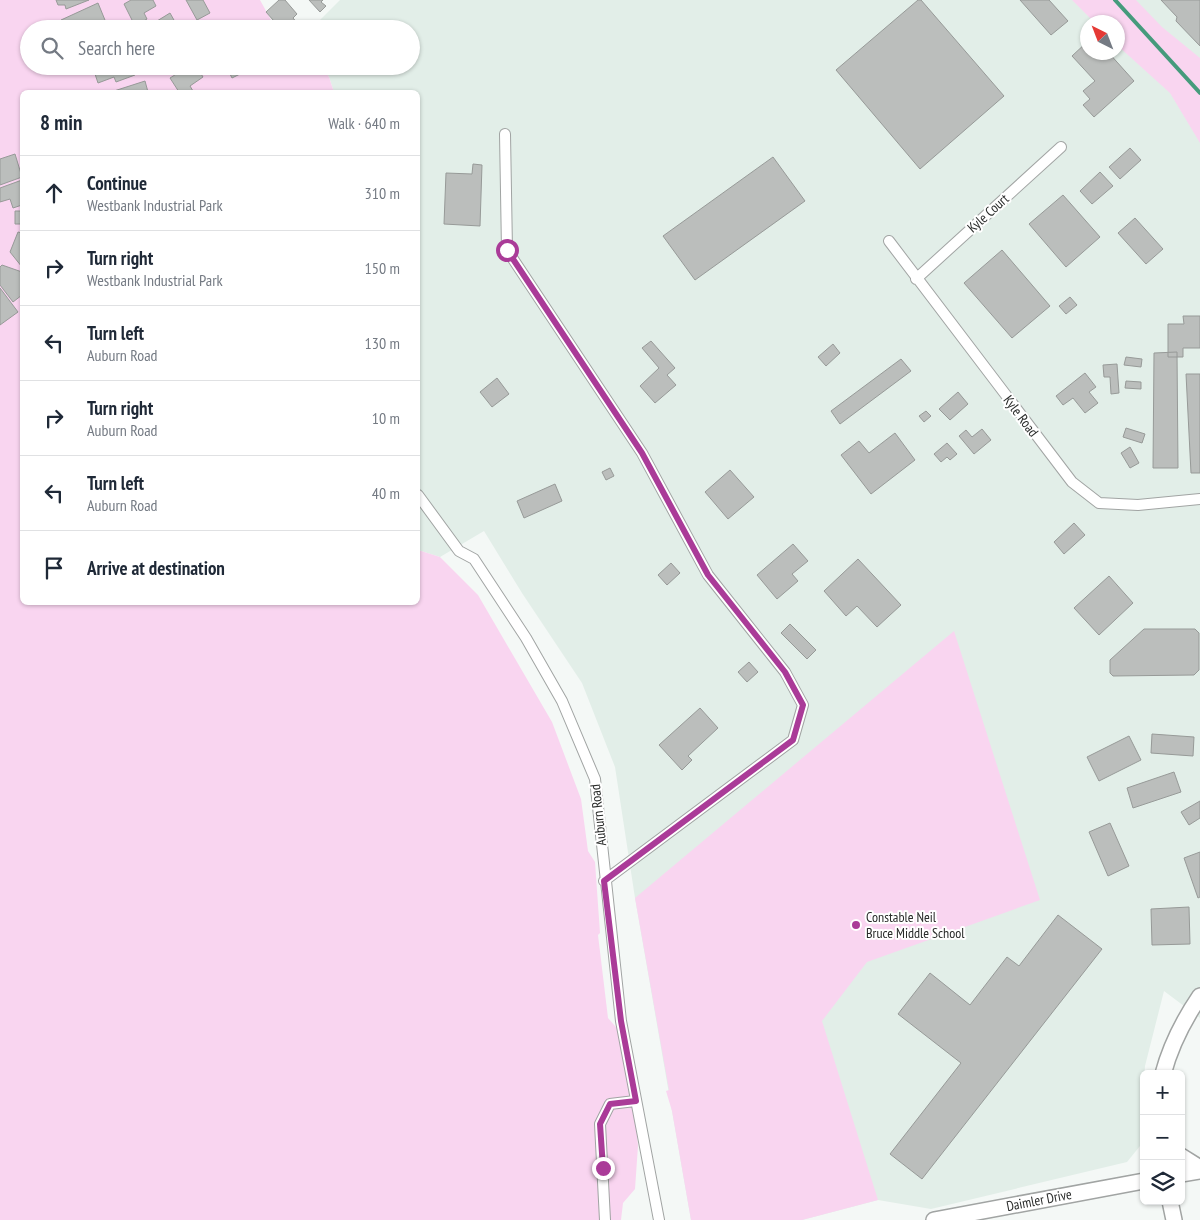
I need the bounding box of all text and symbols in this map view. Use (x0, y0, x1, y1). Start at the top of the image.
north arrow (1080, 15, 1125, 60)
search box (20, 20, 420, 75)
icon: search (38, 34, 66, 62)
text: Search here (78, 36, 155, 60)
text: 8 min (40, 109, 82, 136)
text: Walk · 640 m (328, 113, 400, 133)
text: Continue (87, 171, 147, 195)
icon: ahead (40, 179, 68, 207)
text: 310 m (365, 183, 400, 203)
street label: Kyle Court (963, 190, 1013, 236)
text: Westbank Industrial Park (87, 195, 223, 215)
route start (496, 239, 519, 262)
text: Turn right (87, 246, 153, 270)
icon: right (40, 254, 68, 282)
text: 150 m (365, 258, 400, 278)
text: Westbank Industrial Park (87, 270, 223, 290)
text: Turn left (87, 321, 144, 345)
icon: left (40, 329, 68, 357)
text: 130 m (365, 333, 400, 353)
text: Auburn Road (87, 345, 158, 365)
street label: Kyle Road (1000, 392, 1042, 440)
text: Turn right (87, 396, 153, 420)
icon: right (40, 404, 68, 432)
text: 10 m (372, 408, 400, 428)
text: Auburn Road (87, 420, 158, 440)
text: Turn left (87, 471, 144, 495)
icon: left (40, 479, 68, 507)
text: 40 m (372, 483, 400, 503)
text: Auburn Road (87, 495, 158, 515)
icon: arrive (40, 554, 68, 582)
text: Arrive at destination (87, 556, 225, 580)
street label: Auburn Road (586, 783, 610, 847)
place label: Constable Neil Bruce Middle School (866, 908, 965, 942)
marker: Constable Neil Bruce Middle School (850, 919, 862, 931)
map controls (1140, 1070, 1185, 1205)
button: + (1140, 1070, 1185, 1115)
button: − (1140, 1115, 1185, 1160)
route end (592, 1157, 615, 1180)
button: layers (1140, 1160, 1185, 1205)
street label: Daimler Drive (1005, 1185, 1074, 1215)

